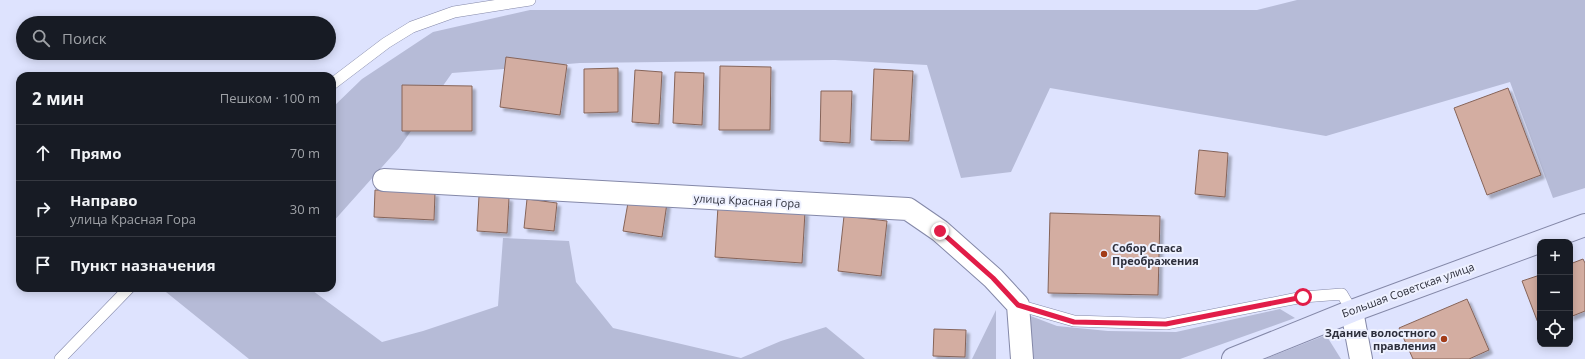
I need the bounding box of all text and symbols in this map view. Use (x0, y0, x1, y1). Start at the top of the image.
search box (16, 16, 336, 60)
icon: search (30, 27, 52, 49)
text: Поиск (62, 28, 106, 48)
text: 2 мин (32, 87, 84, 110)
text: Пешком · 100 m (220, 89, 320, 107)
icon: ahead (32, 142, 54, 164)
text: Прямо (70, 143, 122, 163)
text: 70 m (290, 144, 320, 162)
text: Направо (70, 190, 138, 210)
street label: улица Красная Гора (693, 190, 801, 211)
icon: right (32, 198, 54, 220)
text: 30 m (290, 200, 320, 218)
text: улица Красная Гора (70, 210, 196, 228)
route end (931, 222, 949, 240)
map controls (1537, 239, 1573, 347)
button: + (1537, 239, 1573, 275)
place label: Собор Спаса Преображения (1112, 240, 1199, 268)
marker: Собор Спаса Преображения (1099, 249, 1109, 259)
icon: arrive (32, 254, 54, 276)
text: Пункт назначения (70, 255, 216, 275)
street label: Большая Советская улица (1339, 259, 1476, 321)
button: − (1537, 275, 1573, 311)
route start (1294, 288, 1312, 306)
button: locate (1537, 311, 1573, 347)
place label: Здание волостного правления (1325, 325, 1436, 353)
marker: Здание волостного правления (1439, 334, 1449, 344)

